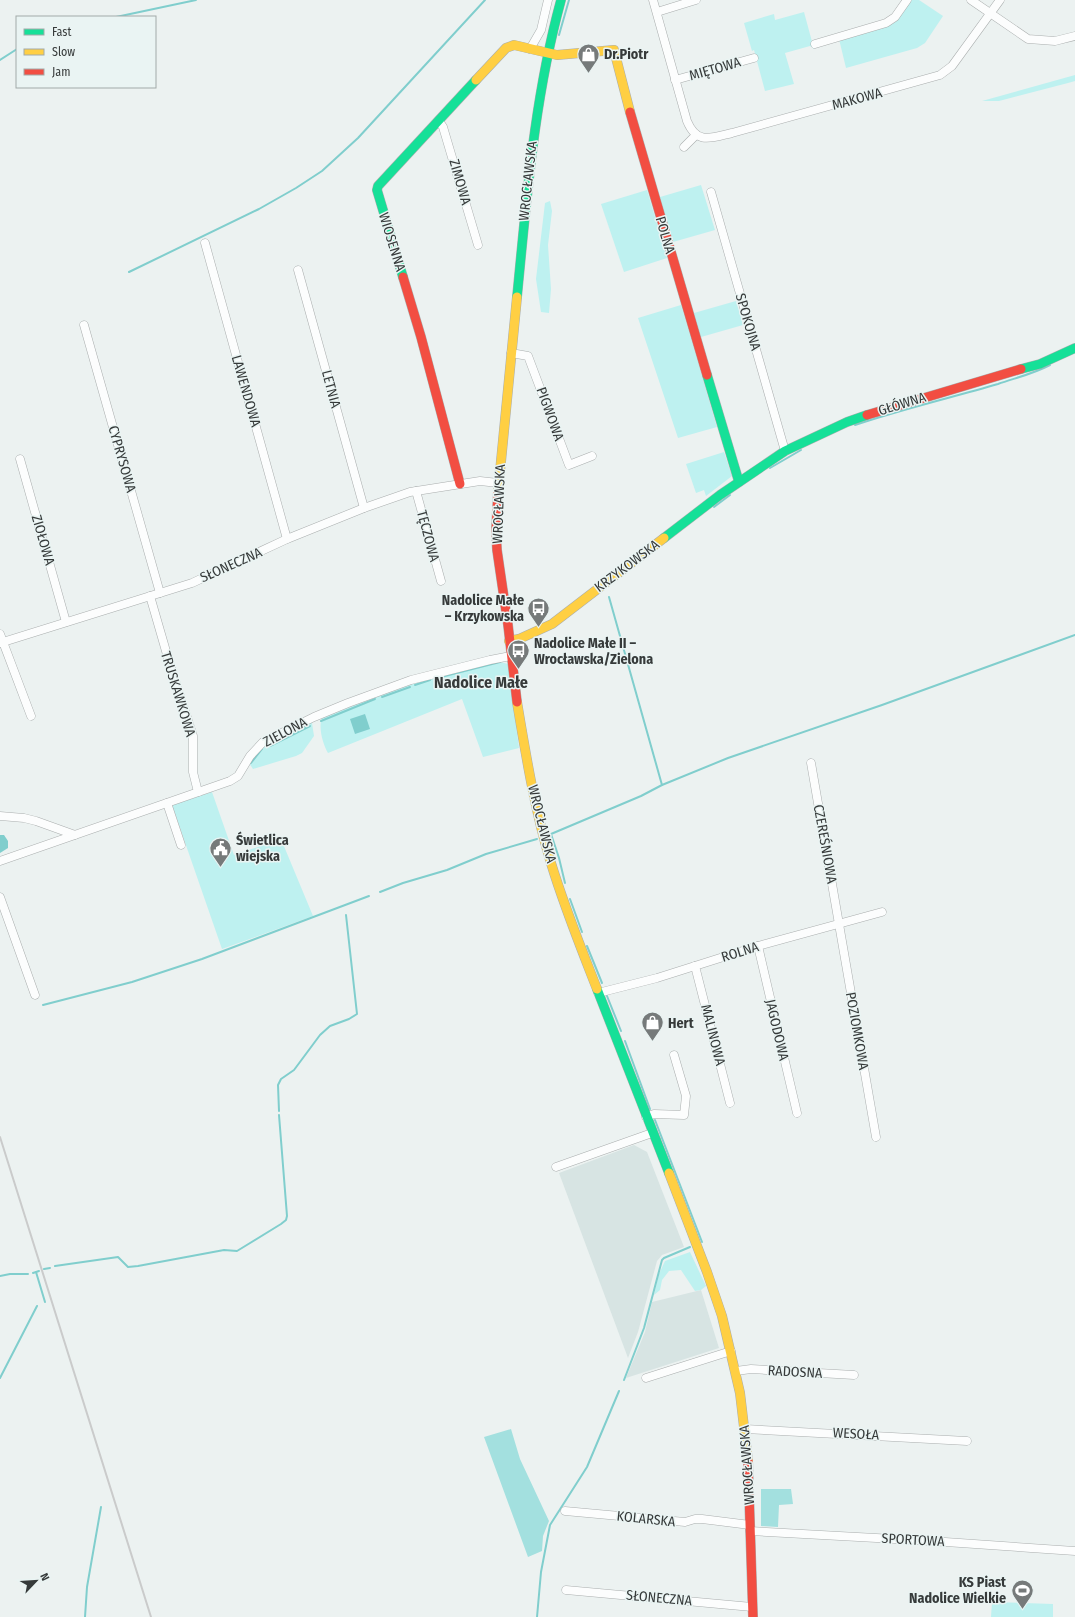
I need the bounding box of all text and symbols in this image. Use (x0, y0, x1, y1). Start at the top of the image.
legend (16, 16, 156, 88)
text: Fast (52, 25, 71, 39)
shop icon: Dr.Piotr (576, 41, 602, 74)
text: Slow (52, 45, 75, 59)
place label: Dr.Piotr (604, 46, 649, 63)
street label: MIĘTOWA (687, 53, 743, 84)
text: Jam (52, 65, 70, 79)
street label: MAKOWA (830, 84, 885, 114)
street label: WROCŁAWSKA (515, 140, 541, 222)
street label: ZIMOWA (445, 157, 475, 207)
street label: WIOSENNA (375, 210, 409, 274)
street label: POLNA (652, 214, 679, 256)
street label: SPOKOJNA (732, 291, 764, 353)
street label: LAWENDOWA (228, 353, 265, 429)
street label: LETNIA (318, 368, 344, 411)
street label: PIGWOWA (532, 385, 568, 444)
street label: GŁÓWNA (876, 388, 929, 419)
street label: CYPRYSOWA (104, 424, 140, 495)
street label: WROCŁAWSKA (489, 463, 509, 544)
street label: TĘCZOWA (413, 508, 443, 564)
street label: ZIOŁOWA (28, 513, 58, 568)
street label: KRZYKOWSKA (591, 536, 663, 596)
street label: SŁONECZNA (197, 544, 265, 586)
place label: Nadolice Małe – Krzykowska (442, 592, 524, 625)
bus stop icon: Nadolice Małe – Krzykowska (526, 595, 552, 628)
place label: Nadolice Małe II – Wrocławska/Zielona (534, 635, 653, 668)
bus stop icon: Nadolice Małe II – Wrocławska/Zielona (505, 638, 531, 671)
street label: TRUSKAWKOWA (157, 649, 199, 739)
district label: Nadolice Małe (434, 673, 528, 692)
street label: ZIELONA (260, 713, 310, 751)
street label: WROCŁAWSKA (524, 783, 560, 865)
street label: CZEREŚNIOWA (810, 803, 841, 885)
place label: Świetlica wiejska (236, 831, 289, 865)
public building icon: Świetlica wiejska (208, 835, 234, 868)
street label: ROLNA (719, 938, 761, 966)
street label: POZIOMKOWA (842, 991, 872, 1072)
street label: JAGODOWA (762, 998, 792, 1063)
street label: MALINOWA (697, 1003, 729, 1068)
shop icon: Hert (640, 1010, 666, 1043)
place label: Hert (668, 1015, 695, 1032)
street label: RADOSNA (767, 1362, 823, 1382)
street label: WROCŁAWSKA (736, 1424, 758, 1505)
street label: WESOŁA (832, 1424, 880, 1444)
street label: KOLARSKA (616, 1507, 677, 1531)
street label: SPORTOWA (881, 1530, 946, 1550)
north arrow (16, 1561, 56, 1601)
text: N (37, 1571, 52, 1583)
place label: KS Piast Nadolice Wielkie (909, 1574, 1007, 1607)
sports icon: KS Piast Nadolice Wielkie (1009, 1577, 1035, 1610)
street label: SŁONECZNA (625, 1587, 693, 1609)

